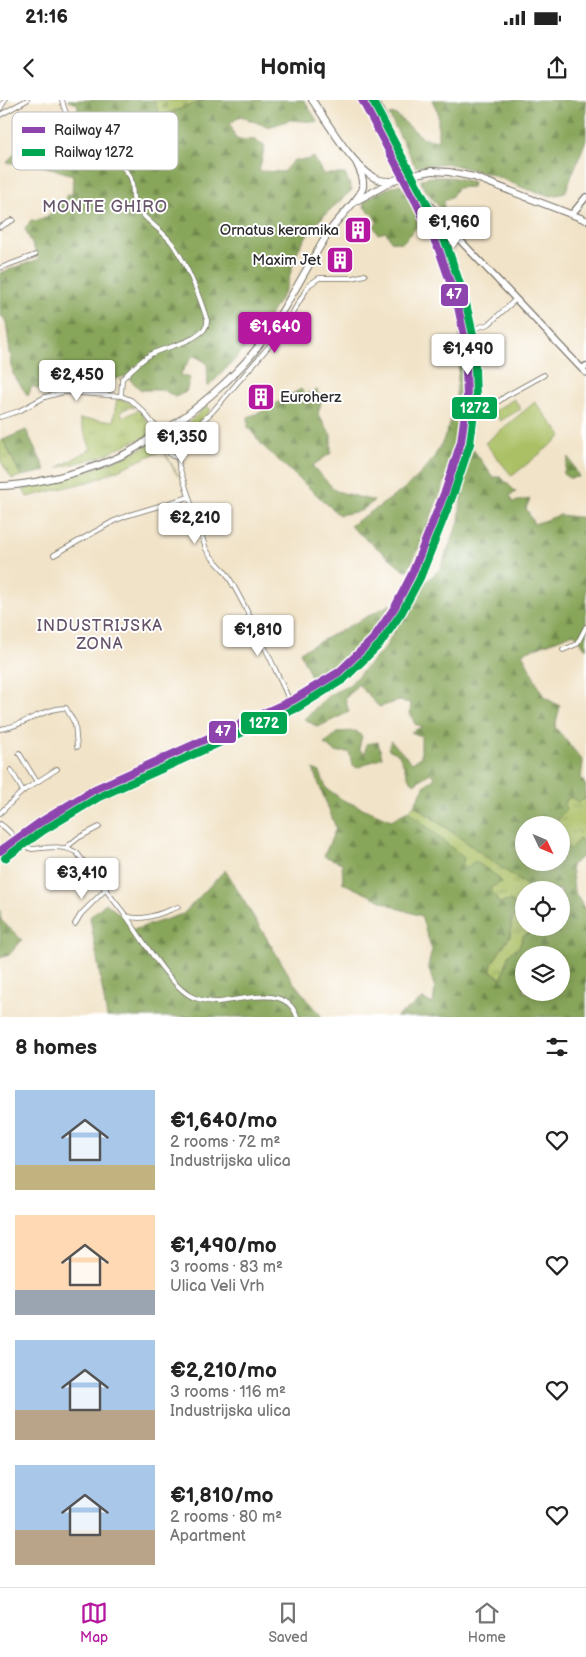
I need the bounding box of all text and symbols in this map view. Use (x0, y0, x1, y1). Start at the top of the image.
text: 21:16 (25, 6, 68, 29)
icon: back (15, 54, 43, 82)
text: Homiq (260, 54, 326, 81)
icon: share (543, 54, 571, 82)
legend (12, 112, 178, 170)
text: Railway 47 (54, 122, 120, 139)
text: Railway 1272 (54, 144, 134, 161)
district label: MONTE GHIRO (42, 198, 168, 217)
pin: €1,960 (413, 206, 495, 249)
text: €1,960 (428, 213, 480, 232)
building icon: Ornatus keramika (343, 215, 373, 245)
place label: Ornatus keramika (220, 221, 339, 240)
building icon: Maxim Jet (325, 245, 355, 275)
place label: Maxim Jet (252, 251, 321, 270)
line badge: 47 (440, 283, 469, 307)
text: 47 (446, 286, 462, 303)
pin: €1,640 (234, 312, 316, 354)
text: €1,640 (249, 318, 301, 337)
pin: €1,490 (427, 334, 509, 376)
text: €1,490 (442, 340, 494, 359)
pin: €2,450 (36, 360, 118, 402)
text: €2,450 (50, 366, 104, 385)
building icon: Euroherz (246, 382, 276, 412)
place label: Euroherz (280, 388, 342, 407)
line badge: 1272 (451, 396, 498, 420)
text: 1272 (460, 400, 491, 417)
pin: €1,350 (141, 422, 223, 464)
text: €1,350 (157, 428, 207, 447)
pin: €2,210 (154, 502, 236, 545)
text: €2,210 (169, 509, 221, 528)
pin: €1,810 (217, 614, 299, 657)
district label: INDUSTRIJSKA ZONA (37, 617, 163, 654)
text: €1,810 (234, 621, 282, 640)
line badge: 1272 (240, 711, 288, 735)
text: 1272 (249, 715, 280, 732)
line badge: 47 (208, 720, 237, 744)
text: 47 (215, 723, 231, 740)
north arrow (515, 816, 570, 871)
map controls (515, 816, 570, 1001)
pin: €3,410 (41, 858, 123, 900)
text: €3,410 (57, 864, 107, 883)
button: locate (515, 881, 570, 936)
button: layers (515, 946, 570, 1001)
icon: filters (543, 1033, 571, 1061)
text: 8 homes (15, 1035, 97, 1060)
text: €1,640/mo (170, 1108, 277, 1133)
icon: home (55, 1110, 115, 1170)
icon: heart (543, 1126, 571, 1154)
text: 2 rooms · 72 m² (170, 1133, 280, 1152)
text: Industrijska ulica (170, 1152, 291, 1171)
text: €1,490/mo (170, 1233, 277, 1258)
icon: home (55, 1235, 115, 1295)
icon: heart (543, 1251, 571, 1279)
text: 3 rooms · 83 m² (170, 1258, 283, 1277)
text: Ulica Veli Vrh (170, 1277, 264, 1296)
text: €2,210/mo (170, 1358, 277, 1383)
icon: home (55, 1360, 115, 1420)
icon: heart (543, 1376, 571, 1404)
text: 3 rooms · 116 m² (170, 1383, 286, 1402)
text: Industrijska ulica (170, 1402, 291, 1421)
text: €1,810/mo (170, 1483, 274, 1508)
icon: home (55, 1485, 115, 1545)
icon: heart (543, 1501, 571, 1529)
text: 2 rooms · 80 m² (170, 1508, 282, 1527)
text: Apartment (170, 1527, 246, 1546)
tab: Map (80, 1599, 108, 1646)
tab: Saved (268, 1599, 308, 1646)
tab: Home (468, 1599, 506, 1646)

